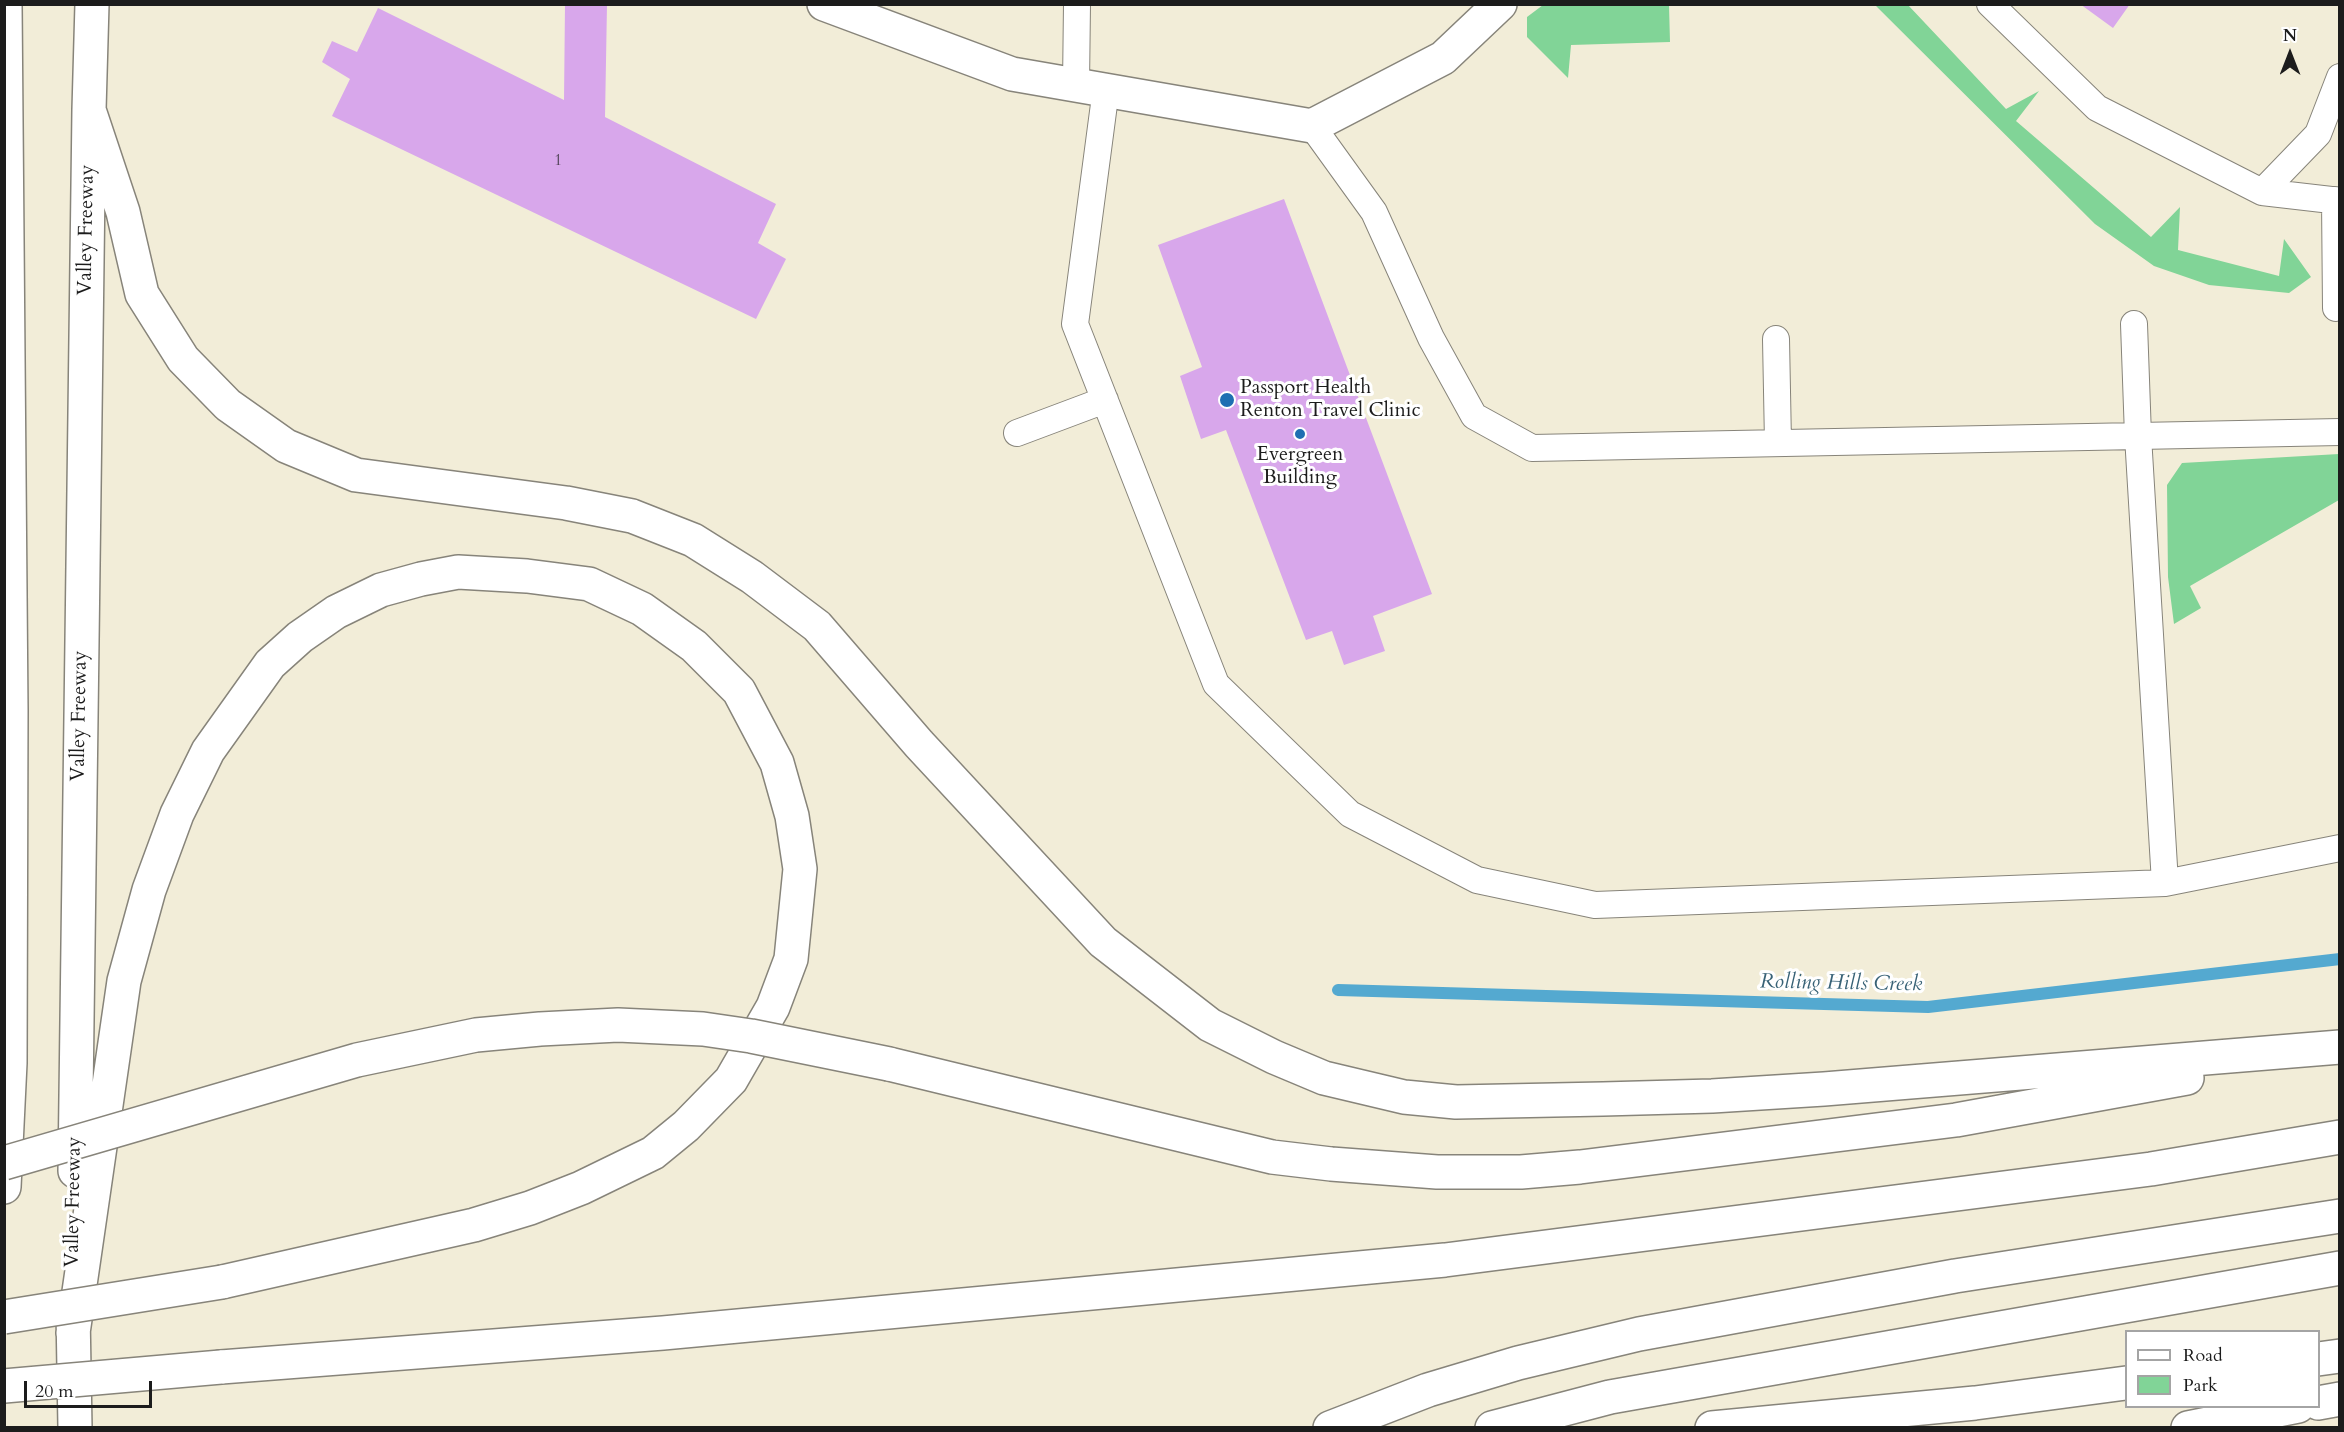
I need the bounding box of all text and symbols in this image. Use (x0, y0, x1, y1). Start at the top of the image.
north arrow (2260, 24, 2320, 84)
text: N (2283, 25, 2297, 47)
house number: 1 (554, 151, 562, 171)
street label: Valley Freeway (74, 164, 100, 296)
place label: Passport Health Renton Travel Clinic (1240, 376, 1421, 423)
marker: Passport Health Renton Travel Clinic (1218, 391, 1236, 409)
marker: Evergreen Building (1293, 427, 1307, 441)
place label: Evergreen Building (1257, 443, 1343, 490)
street label: Valley Freeway (67, 650, 93, 782)
water label: Rolling Hills Creek (1760, 970, 1922, 998)
street label: Valley Freeway (61, 1136, 87, 1268)
legend (2125, 1330, 2320, 1408)
text: Road (2183, 1343, 2223, 1368)
scale bar (27, 1369, 154, 1407)
text: Park (2183, 1373, 2218, 1398)
text: 20 m (35, 1379, 74, 1404)

